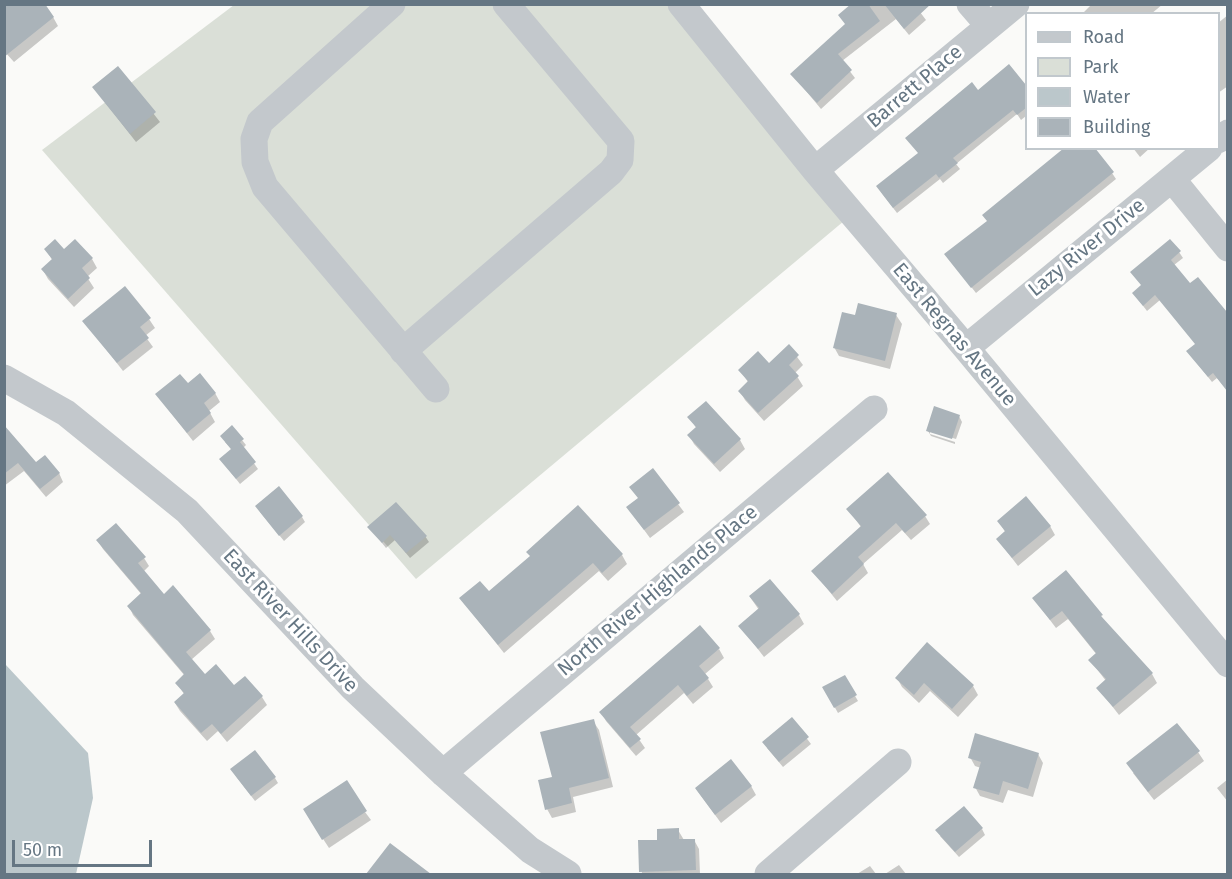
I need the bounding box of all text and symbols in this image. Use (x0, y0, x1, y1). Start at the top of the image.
legend (1025, 12, 1220, 150)
text: Road (1083, 26, 1125, 48)
street label: Barrett Place (863, 40, 967, 134)
text: Park (1083, 56, 1118, 78)
text: Water (1083, 86, 1130, 108)
text: Building (1083, 116, 1150, 138)
street label: Lazy River Drive (1024, 194, 1150, 302)
street label: East Regnas Avenue (887, 259, 1021, 411)
street label: North River Highlands Place (553, 500, 763, 682)
street label: East River Hills Drive (217, 544, 363, 698)
scale bar (15, 828, 154, 866)
text: 50 m (23, 839, 62, 861)

